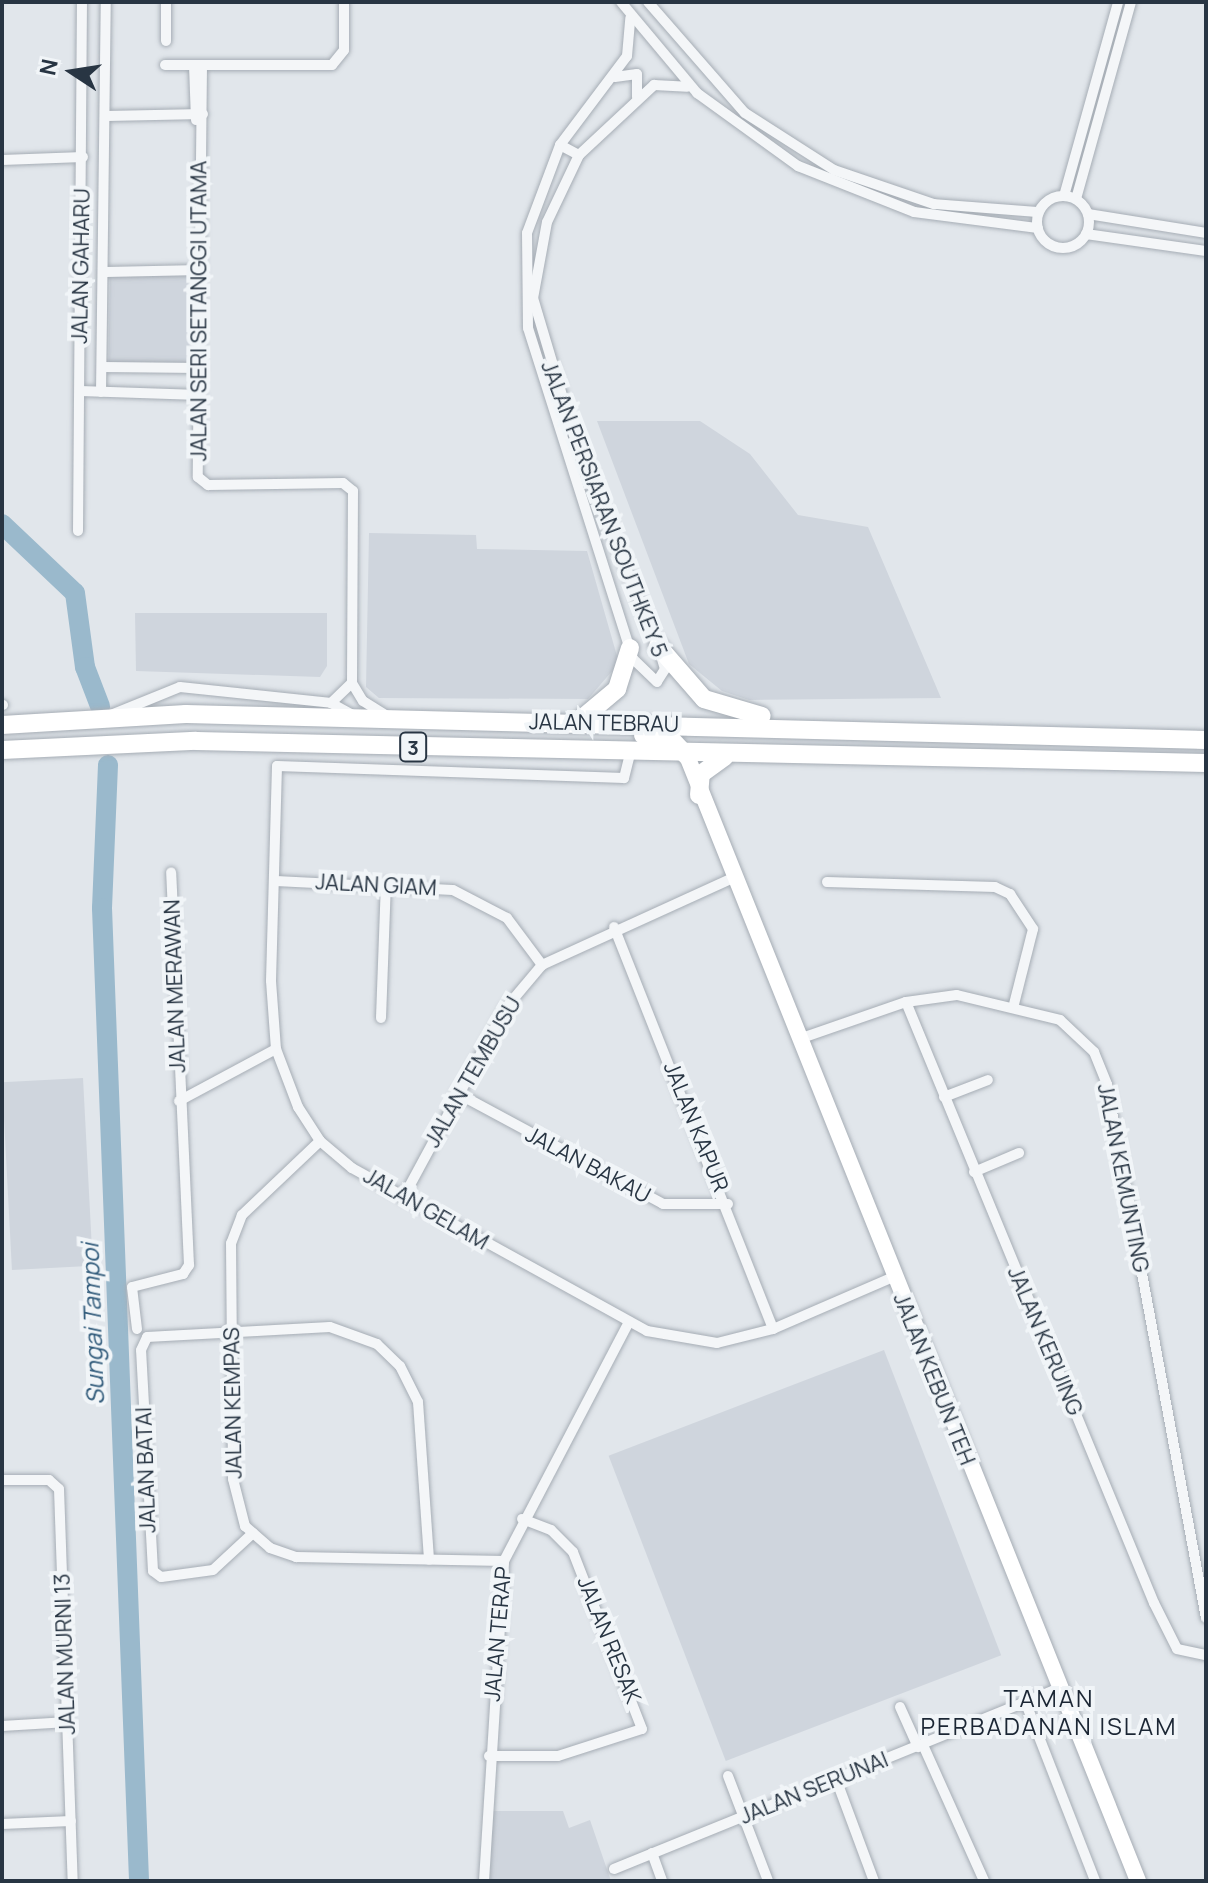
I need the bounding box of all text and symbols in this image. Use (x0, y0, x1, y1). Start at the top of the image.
north arrow (32, 32, 112, 112)
text: N (32, 56, 65, 78)
street label: JALAN SERI SETANGGI UTAMA (186, 161, 212, 461)
street label: JALAN GAHARU (66, 188, 96, 344)
street label: JALAN PERSIARAN SOUTHKEY 5 (535, 357, 673, 661)
street label: JALAN TEBRAU (529, 708, 679, 738)
road number: 3 (399, 731, 427, 763)
street label: JALAN GIAM (315, 869, 437, 901)
street label: JALAN MERAWAN (159, 899, 191, 1073)
street label: JALAN TEMBUSU (419, 992, 527, 1152)
street label: JALAN KAPUR (658, 1058, 734, 1196)
street label: JALAN KEMUNTING (1092, 1081, 1154, 1275)
street label: JALAN BAKAU (521, 1121, 655, 1209)
street label: JALAN GELAM (359, 1163, 493, 1255)
water label: Sungai Tampoi (75, 1243, 109, 1405)
street label: JALAN KERUING (1002, 1263, 1088, 1419)
street label: JALAN KEBUN TEH (887, 1289, 981, 1469)
street label: JALAN KEMPAS (218, 1327, 248, 1479)
street label: JALAN BATAI (131, 1406, 161, 1534)
street label: JALAN TERAP (479, 1566, 517, 1702)
street label: JALAN MURNI 13 (49, 1573, 81, 1735)
street label: JALAN RESAK (572, 1573, 646, 1707)
district label: TAMAN PERBADANAN ISLAM (921, 1684, 1177, 1740)
street label: JALAN SERUNAI (736, 1746, 892, 1830)

